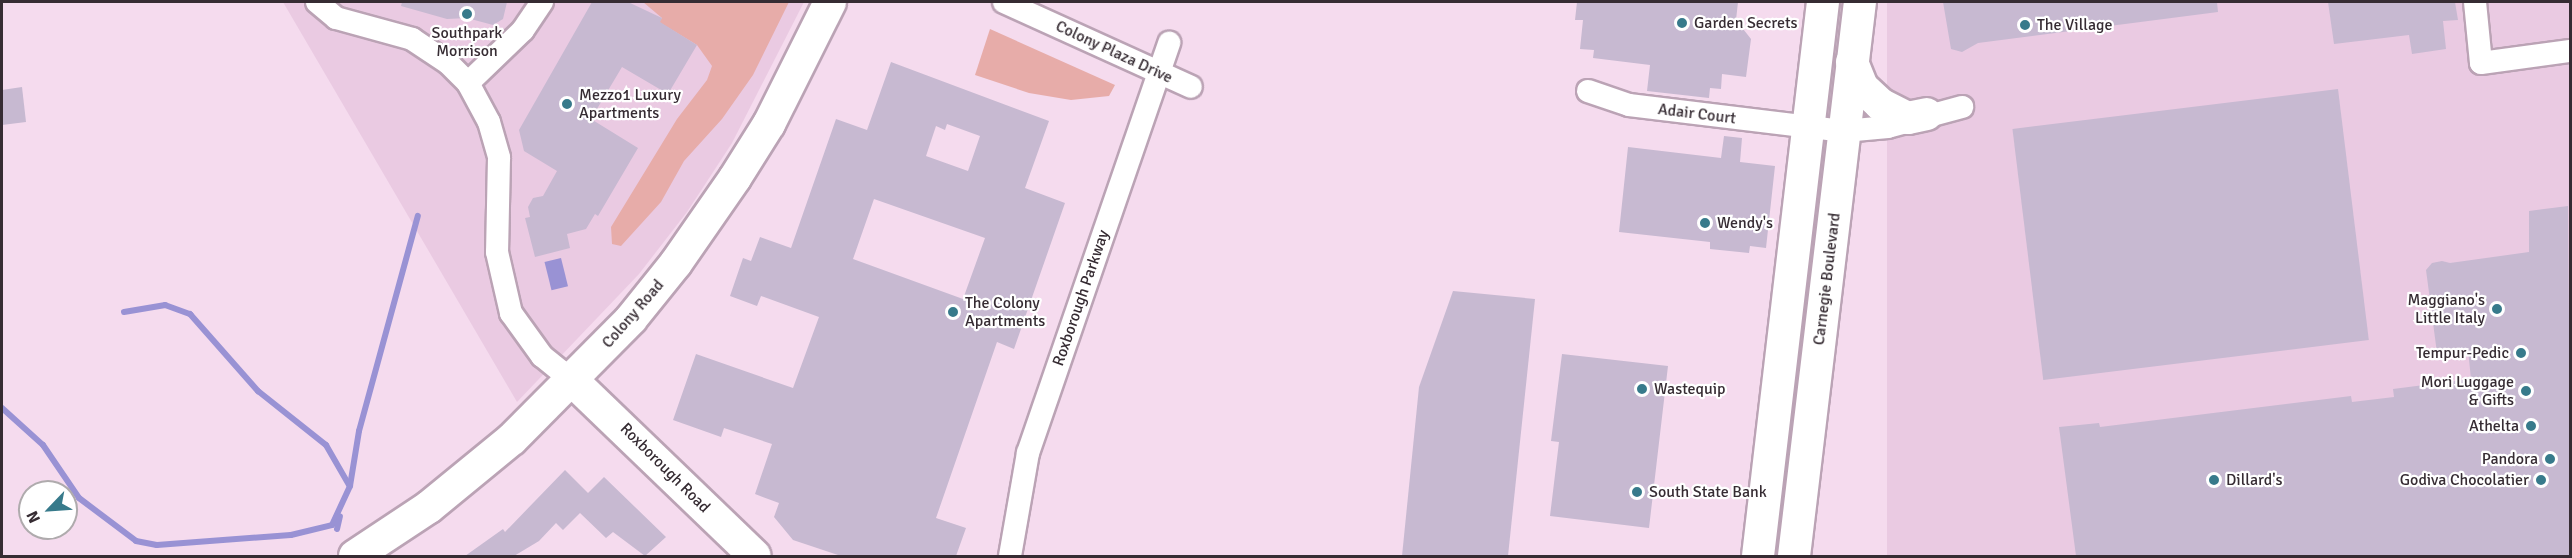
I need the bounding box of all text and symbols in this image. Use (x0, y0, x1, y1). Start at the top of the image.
marker: Southpark Morrison (460, 7, 474, 21)
place label: Garden Secrets (1694, 13, 1798, 33)
place label: The Village (2037, 15, 2112, 35)
marker: Garden Secrets (1675, 16, 1689, 30)
street label: Colony Plaza Drive (1053, 17, 1175, 87)
marker: The Village (2018, 18, 2032, 32)
place label: Southpark Morrison (432, 23, 502, 61)
place label: Mezzo1 Luxury Apartments (579, 85, 681, 123)
marker: Mezzo1 Luxury Apartments (560, 97, 574, 111)
street label: Adair Court (1657, 100, 1737, 128)
street label: Carnegie Boulevard (1809, 212, 1845, 346)
place label: Wendy's (1717, 213, 1773, 233)
marker: Wendy's (1698, 216, 1712, 230)
street label: Roxborough Parkway (1049, 228, 1113, 368)
street label: Colony Road (598, 276, 668, 352)
place label: Maggiano's Little Italy (2407, 290, 2485, 328)
place label: The Colony Apartments (965, 293, 1045, 331)
marker: Maggiano's Little Italy (2490, 302, 2504, 316)
marker: The Colony Apartments (946, 305, 960, 319)
place label: Tempur-Pedic (2416, 343, 2509, 363)
marker: Tempur-Pedic (2514, 346, 2528, 360)
place label: Mori Luggage & Gifts (2421, 372, 2514, 410)
place label: Wastequip (1654, 379, 1726, 399)
marker: Wastequip (1635, 382, 1649, 396)
marker: Mori Luggage & Gifts (2519, 384, 2533, 398)
place label: Athelta (2469, 416, 2519, 436)
street label: Roxborough Road (616, 419, 714, 517)
marker: Athelta (2524, 419, 2538, 433)
place label: Pandora (2482, 449, 2538, 469)
marker: Pandora (2543, 452, 2557, 466)
place label: Dillard's (2226, 470, 2283, 490)
place label: Godiva Chocolatier (2400, 470, 2529, 490)
marker: Dillard's (2207, 473, 2221, 487)
marker: Godiva Chocolatier (2534, 473, 2548, 487)
north arrow (18, 480, 78, 540)
place label: South State Bank (1649, 482, 1767, 502)
marker: South State Bank (1630, 485, 1644, 499)
text: N (22, 507, 45, 526)

